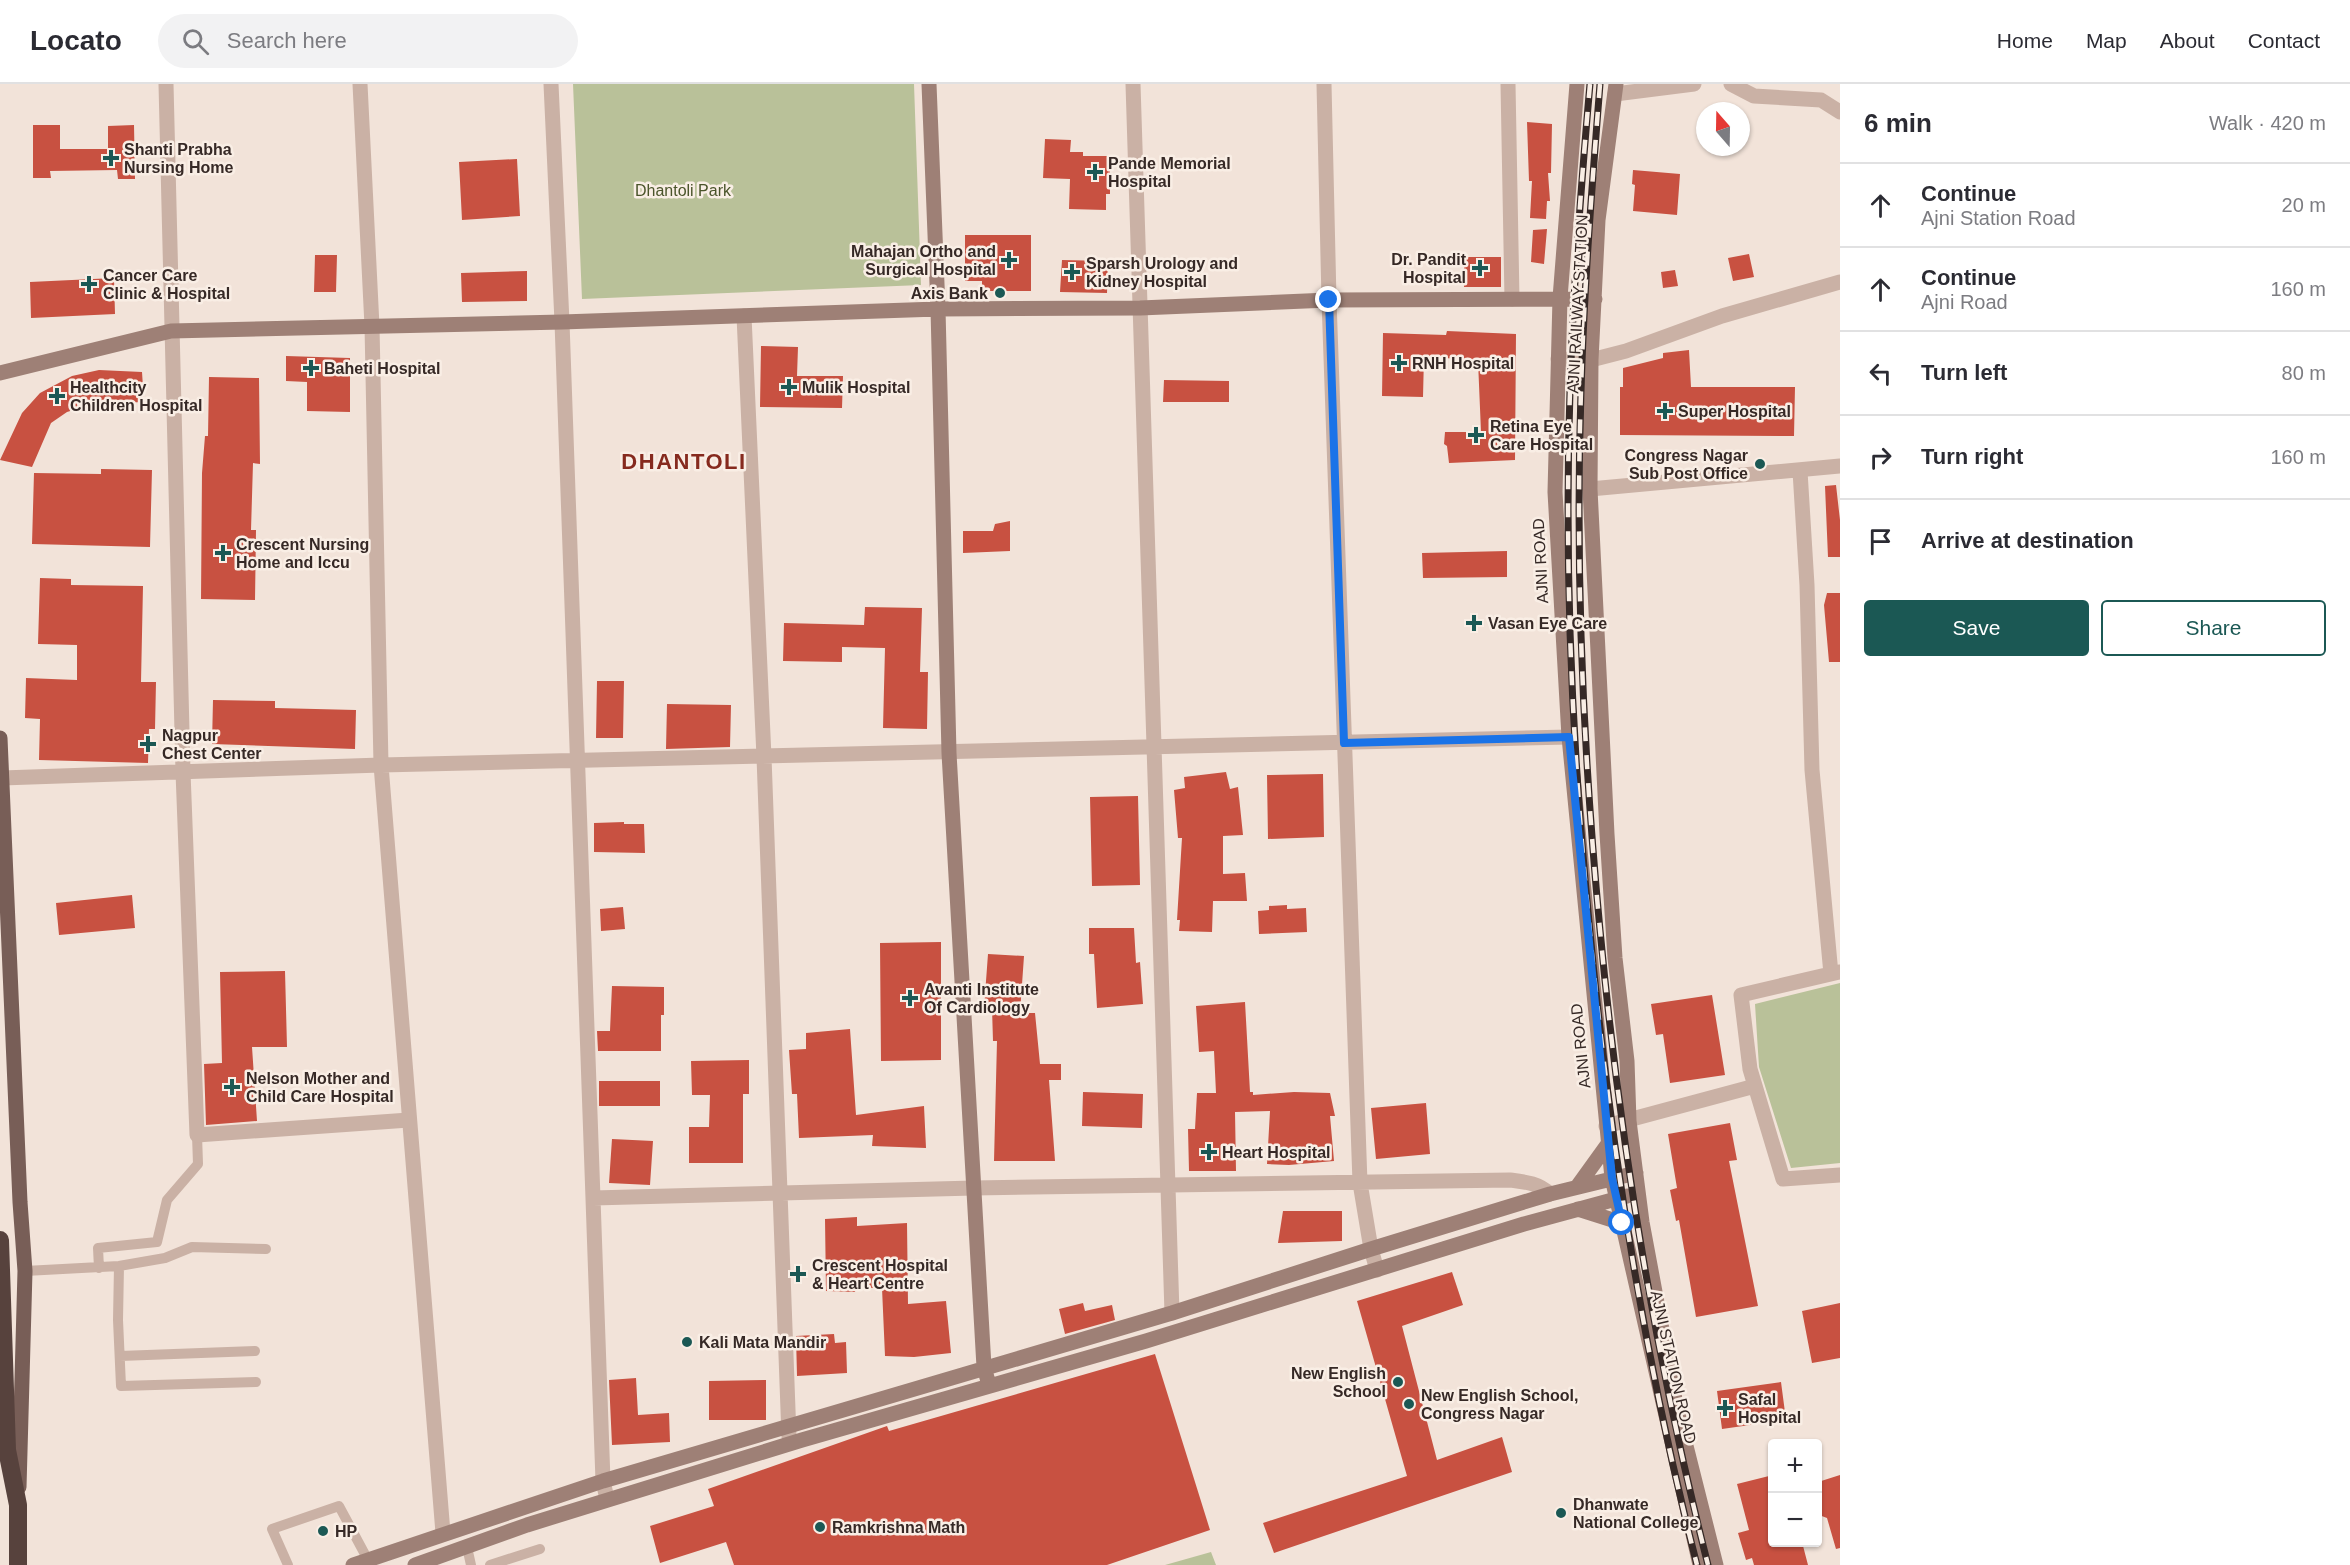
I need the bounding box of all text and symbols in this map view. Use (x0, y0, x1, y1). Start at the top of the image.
search box (158, 14, 578, 68)
text: Locato (30, 25, 122, 56)
icon: search (179, 25, 212, 58)
text: Search here (227, 28, 347, 53)
text: Home (1997, 29, 2053, 52)
text: Map (2086, 29, 2127, 52)
text: About (2160, 29, 2215, 52)
text: Contact (2248, 29, 2320, 52)
north arrow (1696, 102, 1750, 156)
text: 6 min (1864, 108, 1932, 138)
text: Walk · 420 m (2209, 112, 2326, 134)
place label: Shanti Prabha Nursing Home (124, 141, 233, 176)
marker: Shanti Prabha Nursing Home (102, 149, 120, 167)
place label: Pande Memorial Hospital (1108, 155, 1231, 190)
marker: Pande Memorial Hospital (1086, 163, 1104, 181)
text: Continue (1921, 181, 2016, 206)
park label: Dhantoli Park (635, 182, 732, 199)
icon: ahead (1864, 189, 1897, 222)
text: 20 m (2282, 194, 2326, 216)
text: Ajni Station Road (1921, 207, 2076, 229)
street label: AJNI RAILWAY STATION (1564, 214, 1591, 394)
place label: Mahajan Ortho and Surgical Hospital (851, 243, 996, 278)
marker: Mahajan Ortho and Surgical Hospital (1000, 251, 1018, 269)
place label: Dr. Pandit Hospital (1391, 251, 1467, 286)
place label: Sparsh Urology and Kidney Hospital (1086, 255, 1238, 290)
marker: Dr. Pandit Hospital (1471, 259, 1489, 277)
marker: Sparsh Urology and Kidney Hospital (1063, 263, 1081, 281)
text: Continue (1921, 265, 2016, 290)
place label: Cancer Care Clinic & Hospital (103, 267, 230, 302)
icon: ahead (1864, 273, 1897, 306)
marker: Cancer Care Clinic & Hospital (80, 275, 98, 293)
text: 160 m (2270, 278, 2326, 300)
place label: Axis Bank (911, 285, 988, 302)
marker: Axis Bank (993, 286, 1007, 300)
route end (1315, 286, 1341, 312)
text: Ajni Road (1921, 291, 2008, 313)
marker: RNH Hospital (1390, 354, 1408, 372)
place label: RNH Hospital (1412, 355, 1514, 372)
icon: left (1864, 357, 1897, 390)
marker: Baheti Hospital (302, 359, 320, 377)
place label: Baheti Hospital (324, 360, 440, 377)
text: Turn left (1921, 360, 2007, 385)
text: 80 m (2282, 362, 2326, 384)
marker: Mulik Hospital (780, 378, 798, 396)
place label: Healthcity Children Hospital (70, 379, 202, 414)
place label: Mulik Hospital (802, 379, 910, 396)
marker: Healthcity Children Hospital (48, 387, 66, 405)
marker: Super Hospital (1656, 402, 1674, 420)
place label: Super Hospital (1678, 403, 1791, 420)
place label: Retina Eye Care Hospital (1490, 418, 1593, 453)
marker: Retina Eye Care Hospital (1467, 426, 1485, 444)
icon: right (1864, 441, 1897, 474)
text: Turn right (1921, 444, 2023, 469)
text: 160 m (2270, 446, 2326, 468)
place label: Congress Nagar Sub Post Office (1624, 447, 1748, 482)
district label: DHANTOLI (621, 449, 747, 474)
marker: Congress Nagar Sub Post Office (1753, 457, 1767, 471)
street label: AJNI ROAD (1530, 518, 1551, 604)
icon: arrive (1864, 525, 1897, 558)
text: Arrive at destination (1921, 528, 2134, 553)
place label: Crescent Nursing Home and Iccu (236, 536, 369, 571)
marker: Crescent Nursing Home and Iccu (214, 544, 232, 562)
button: Save (1864, 600, 2089, 656)
button: Share (2101, 600, 2326, 656)
marker: Vasan Eye Care (1465, 614, 1483, 632)
place label: Vasan Eye Care (1488, 615, 1607, 632)
place label: Nagpur Chest Center (162, 727, 262, 762)
marker: Nagpur Chest Center (139, 735, 157, 753)
place label: Avanti Institute Of Cardiology (924, 981, 1039, 1016)
marker: Avanti Institute Of Cardiology (901, 989, 919, 1007)
street label: AJNI ROAD (1568, 1003, 1593, 1089)
place label: Nelson Mother and Child Care Hospital (246, 1070, 394, 1105)
marker: Nelson Mother and Child Care Hospital (223, 1078, 241, 1096)
marker: Heart Hospital (1200, 1143, 1218, 1161)
place label: Heart Hospital (1222, 1144, 1330, 1161)
route start (1608, 1209, 1634, 1235)
place label: Crescent Hospital & Heart Centre (812, 1257, 948, 1292)
marker: Crescent Hospital & Heart Centre (789, 1265, 807, 1283)
street label: AJNI STATION ROAD (1648, 1289, 1699, 1445)
place label: Kali Mata Mandir (699, 1334, 826, 1351)
marker: Kali Mata Mandir (680, 1335, 694, 1349)
place label: New English School (1291, 1365, 1386, 1400)
marker: New English School (1391, 1375, 1405, 1389)
place label: New English School, Congress Nagar (1421, 1387, 1578, 1422)
place label: Safal Hospital (1738, 1391, 1801, 1426)
marker: New English School, Congress Nagar (1402, 1397, 1416, 1411)
marker: Safal Hospital (1716, 1399, 1734, 1417)
map controls (1768, 1439, 1822, 1547)
button: + (1768, 1439, 1822, 1493)
button: − (1768, 1493, 1822, 1547)
place label: Dhanwate National College (1573, 1496, 1698, 1531)
marker: Dhanwate National College (1554, 1506, 1568, 1520)
place label: Ramkrishna Math (832, 1519, 965, 1536)
marker: Ramkrishna Math (813, 1520, 827, 1534)
place label: HP (335, 1523, 358, 1540)
marker: HP (316, 1524, 330, 1538)

